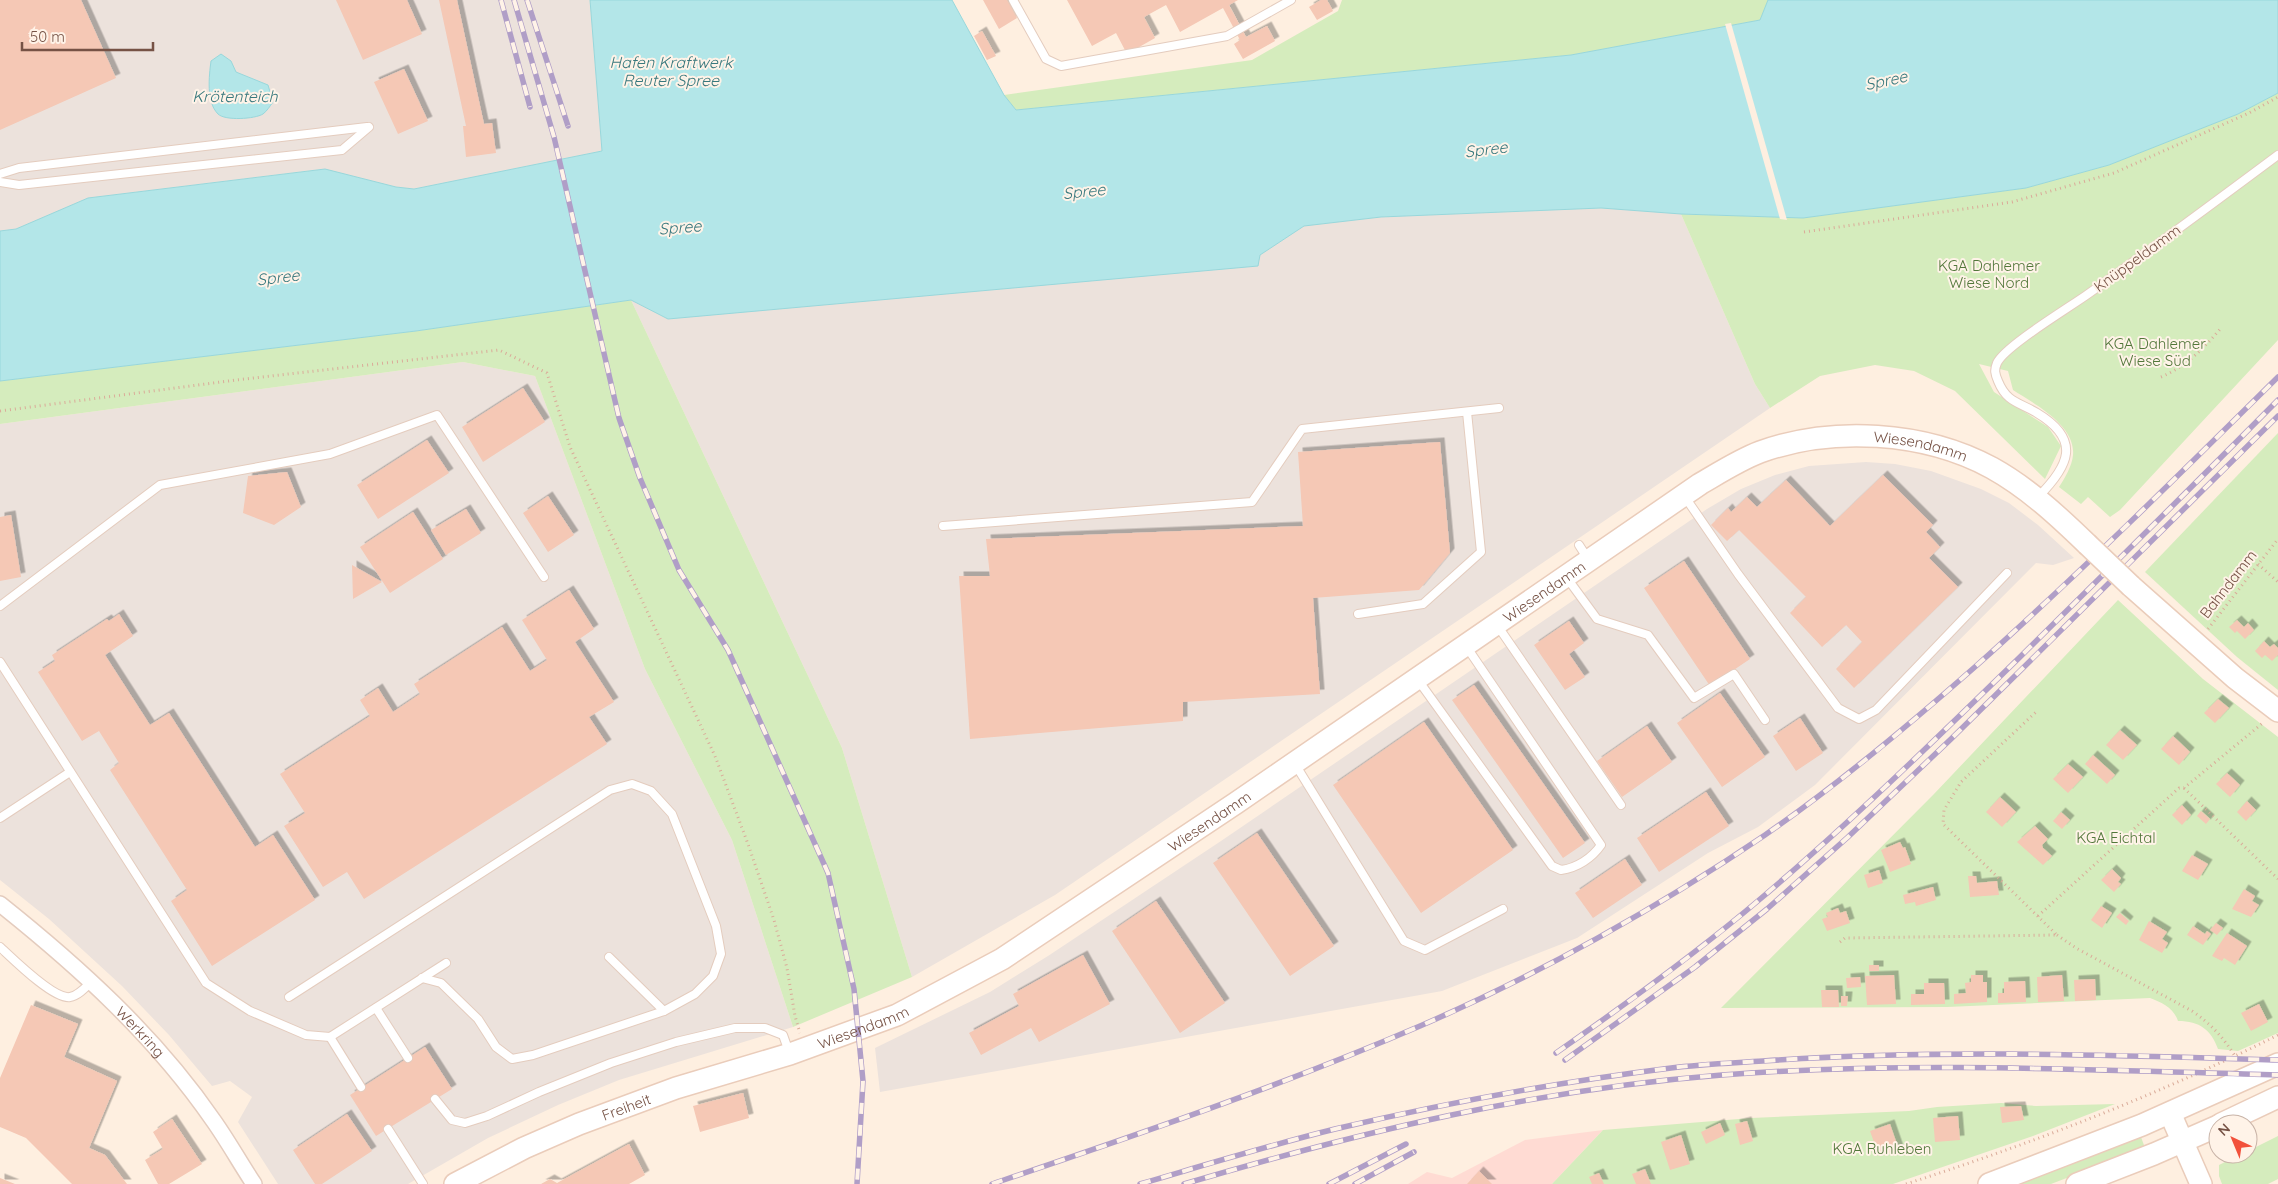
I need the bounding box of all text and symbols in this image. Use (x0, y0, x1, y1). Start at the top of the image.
scale bar (22, 20, 154, 52)
text: 50 m (30, 27, 65, 46)
water label: Hafen Kraftwerk Reuter Spree (609, 52, 734, 90)
water label: Spree (1863, 66, 1910, 94)
water label: Krötenteich (192, 86, 279, 106)
water label: Spree (1464, 136, 1509, 162)
water label: Spree (1062, 179, 1107, 203)
water label: Spree (658, 215, 703, 239)
street label: Knüppeldamm (2090, 220, 2184, 296)
park label: KGA Dahlemer Wiese Nord (1938, 256, 2040, 292)
water label: Spree (256, 264, 301, 290)
park label: KGA Dahlemer Wiese Süd (2104, 334, 2206, 370)
street label: Wiesendamm (1873, 427, 1970, 465)
street label: Bahndamm (2195, 546, 2261, 622)
street label: Wiesendamm (1499, 556, 1589, 626)
street label: Wiesendamm (1164, 786, 1254, 855)
park label: KGA Eichtal (2076, 828, 2156, 847)
street label: Wiesendamm (815, 1001, 912, 1053)
street label: Werkring (112, 1002, 169, 1061)
street label: Freiheit (599, 1089, 653, 1124)
north arrow (2208, 1114, 2258, 1164)
text: N (2214, 1120, 2234, 1140)
park label: KGA Ruhleben (1833, 1139, 1931, 1158)

